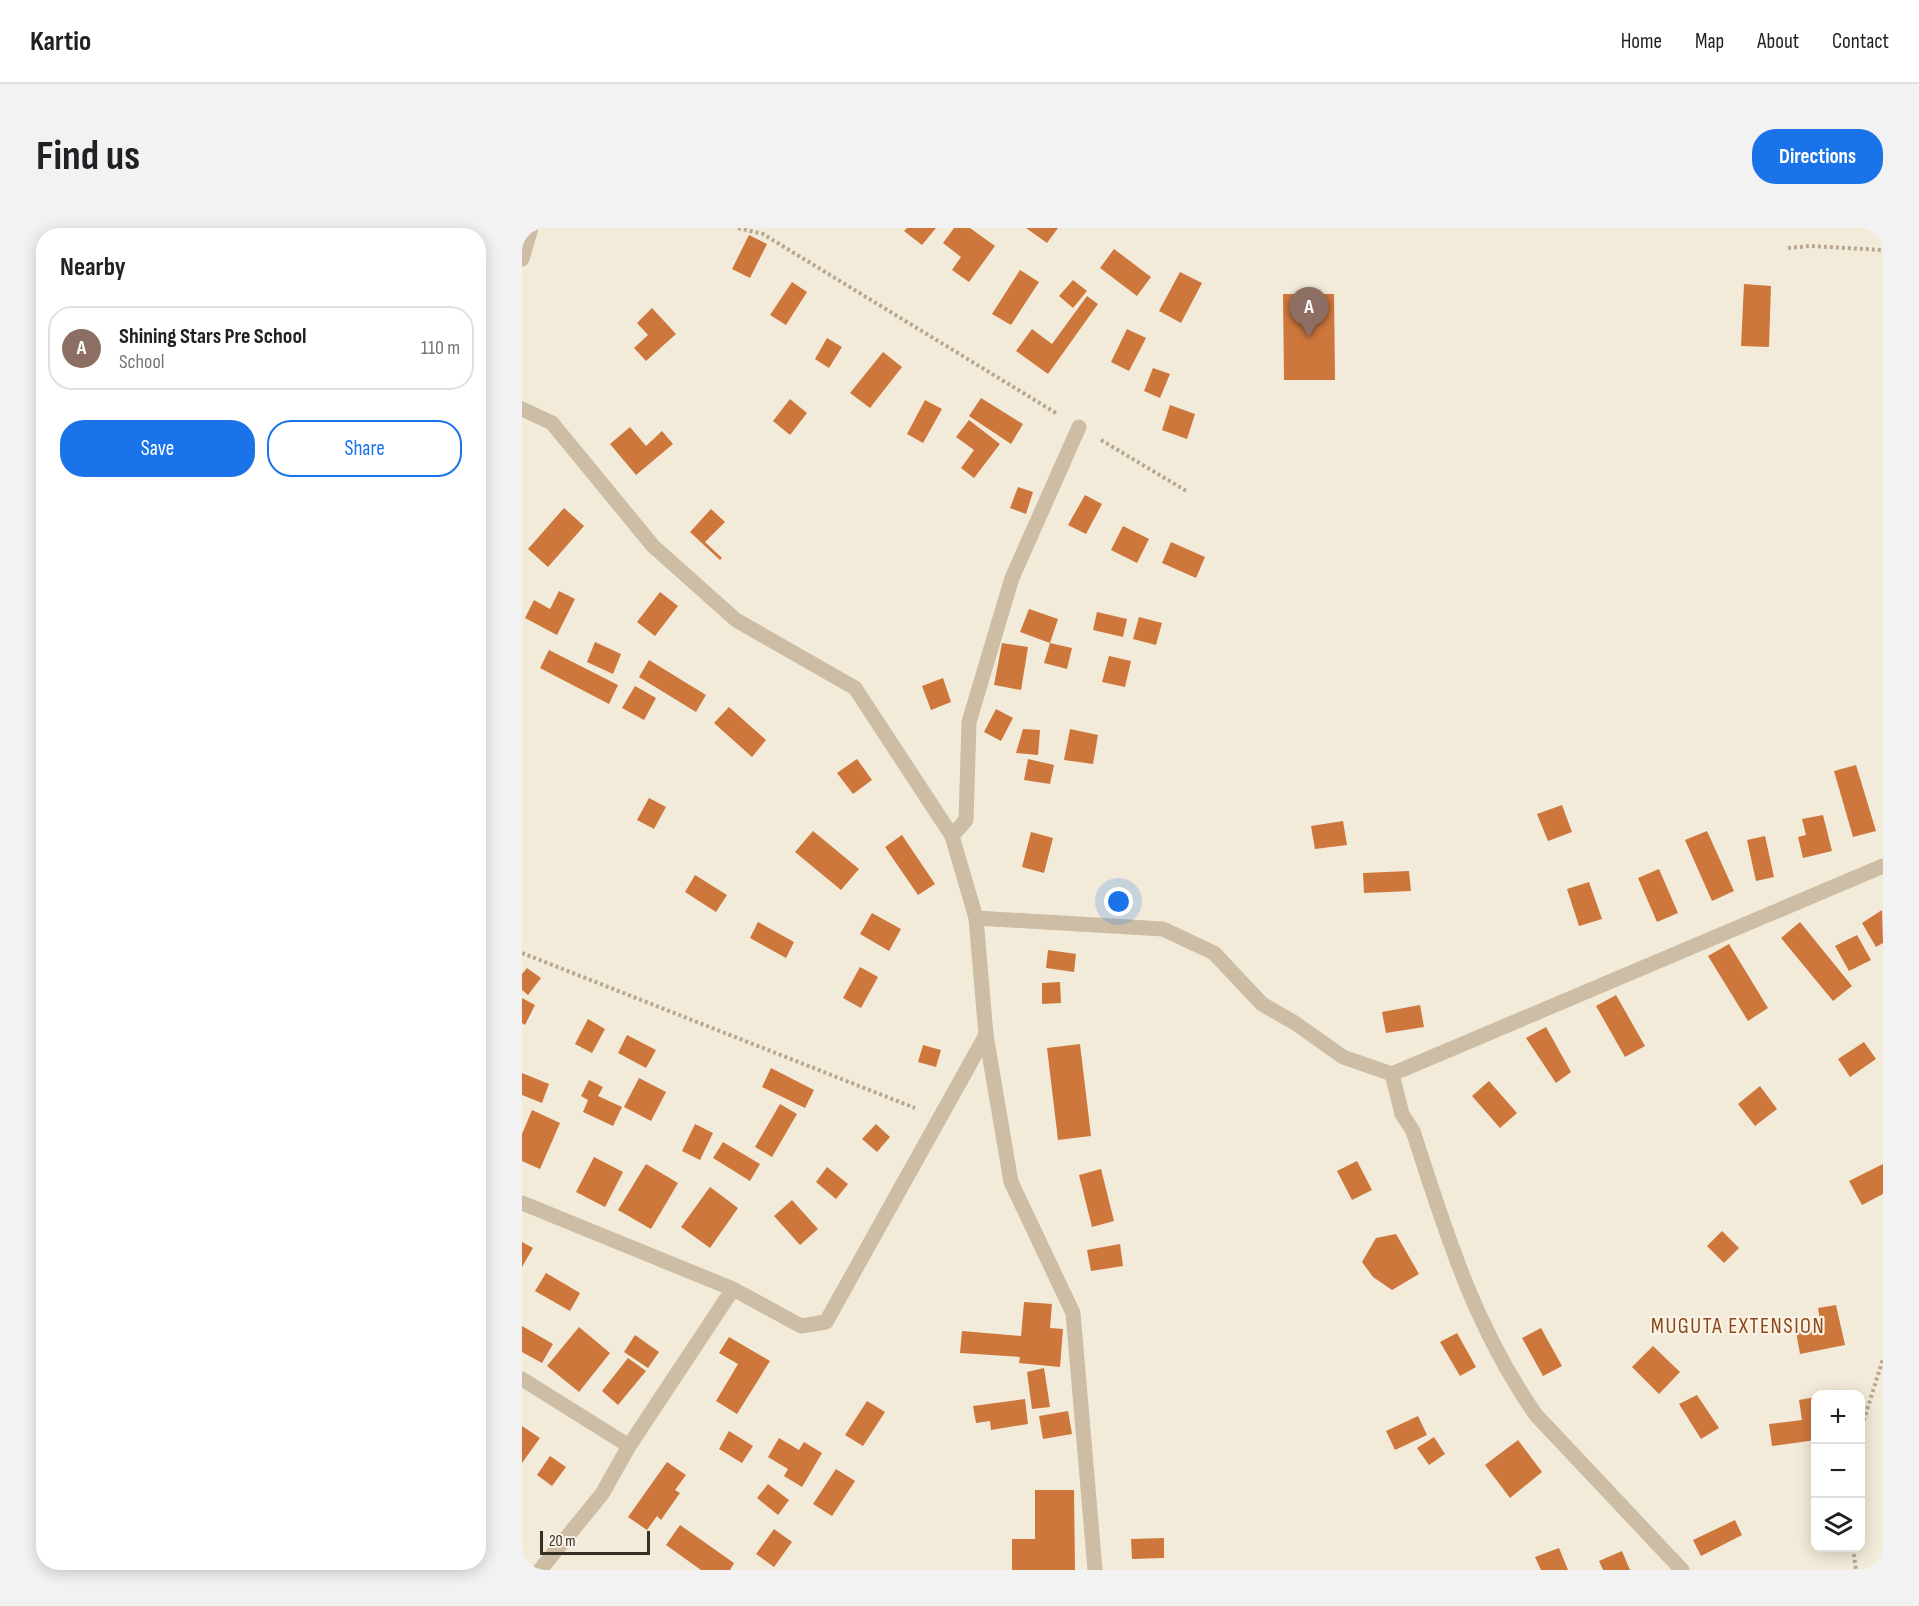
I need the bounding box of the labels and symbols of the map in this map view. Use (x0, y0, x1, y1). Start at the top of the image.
pin: A (1290, 288, 1328, 337)
your location (1104, 887, 1133, 916)
district label: MUGUTA EXTENSION (1651, 1313, 1825, 1340)
scale bar (540, 1528, 650, 1556)

